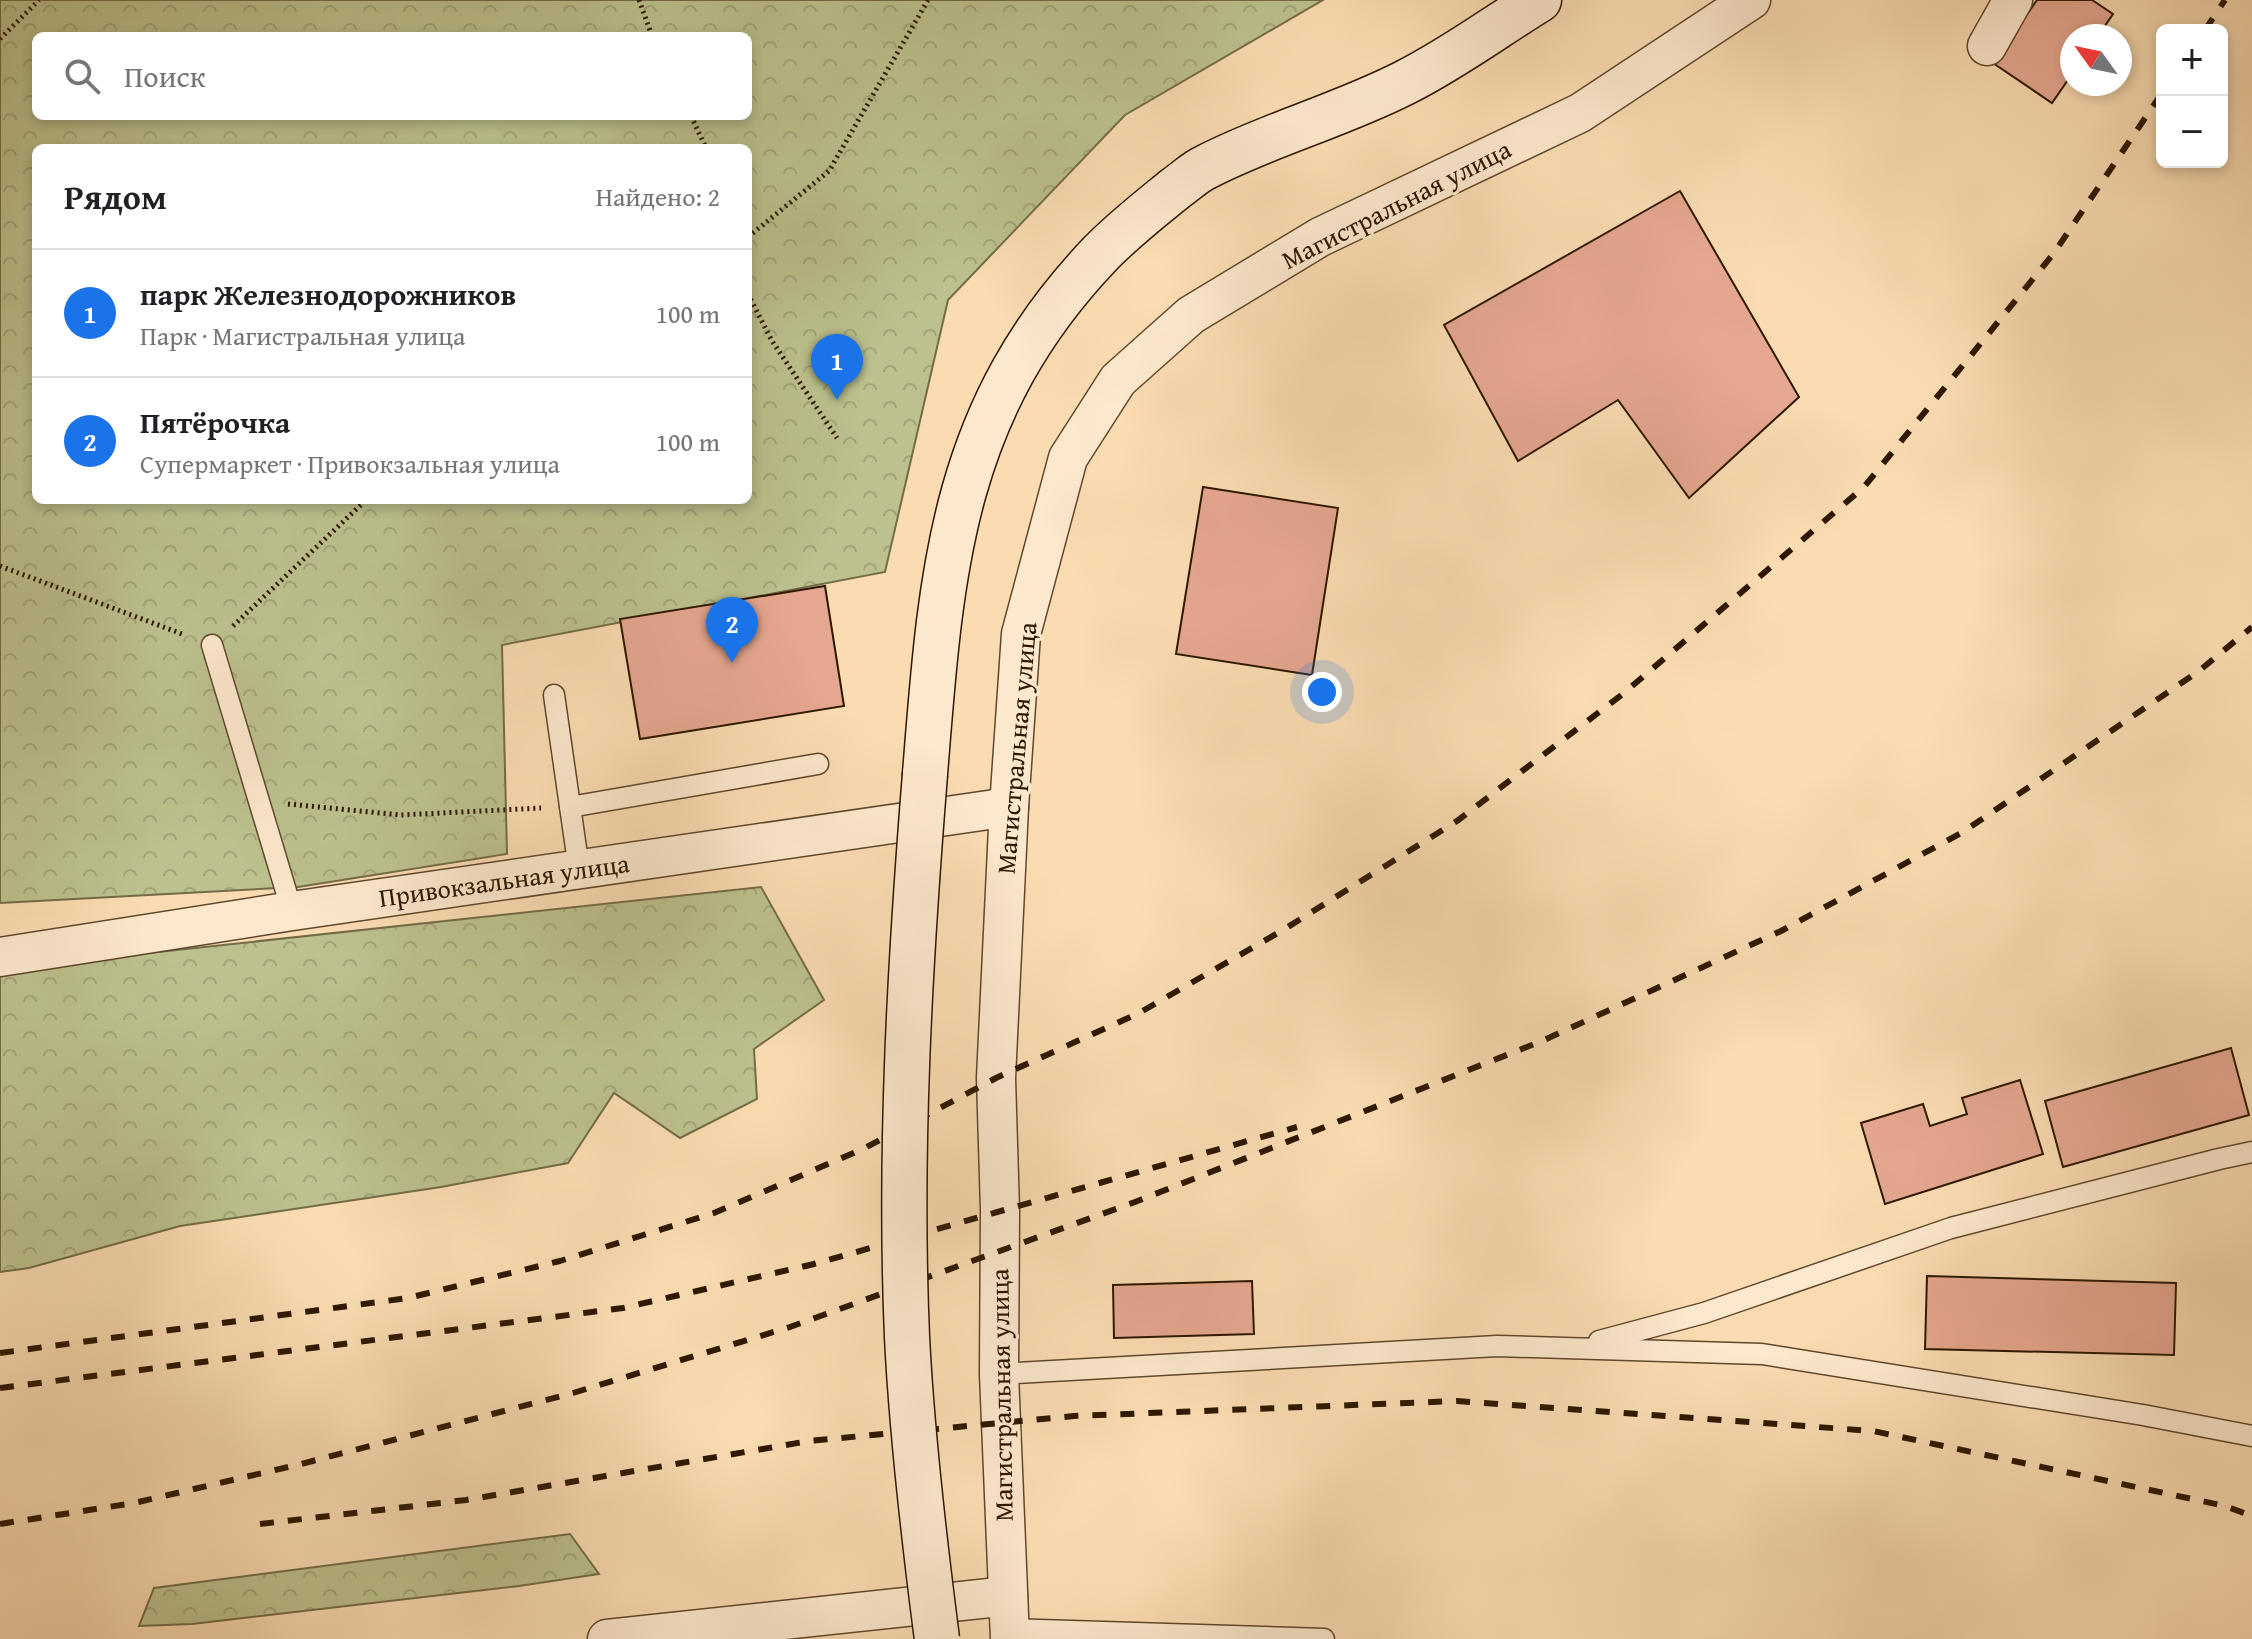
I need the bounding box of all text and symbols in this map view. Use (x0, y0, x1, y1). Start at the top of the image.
north arrow (2060, 24, 2132, 96)
map controls (2156, 24, 2228, 168)
button: + (2156, 24, 2228, 96)
search box (32, 32, 752, 120)
icon: search (60, 54, 104, 98)
text: Поиск (124, 54, 206, 98)
button: − (2156, 96, 2228, 168)
street label: Магистральная улица (1274, 129, 1518, 279)
text: Рядом (64, 172, 167, 221)
text: Найдено: 2 (596, 177, 720, 216)
text: парк Железнодорожников (140, 272, 516, 316)
text: 1 (83, 294, 97, 333)
text: 100 m (655, 294, 720, 333)
text: Парк · Магистральная улица (140, 316, 465, 355)
pin: 1 (811, 334, 863, 400)
text: Пятёрочка (140, 400, 290, 444)
text: 2 (83, 422, 97, 461)
text: 100 m (655, 422, 720, 461)
text: Супермаркет · Привокзальная улица (140, 444, 560, 483)
pin: 2 (706, 597, 758, 663)
street label: Магистральная улица (986, 620, 1046, 876)
your location (1302, 672, 1342, 712)
street label: Привокзальная улица (376, 843, 632, 917)
street label: Магистральная улица (979, 1268, 1023, 1522)

